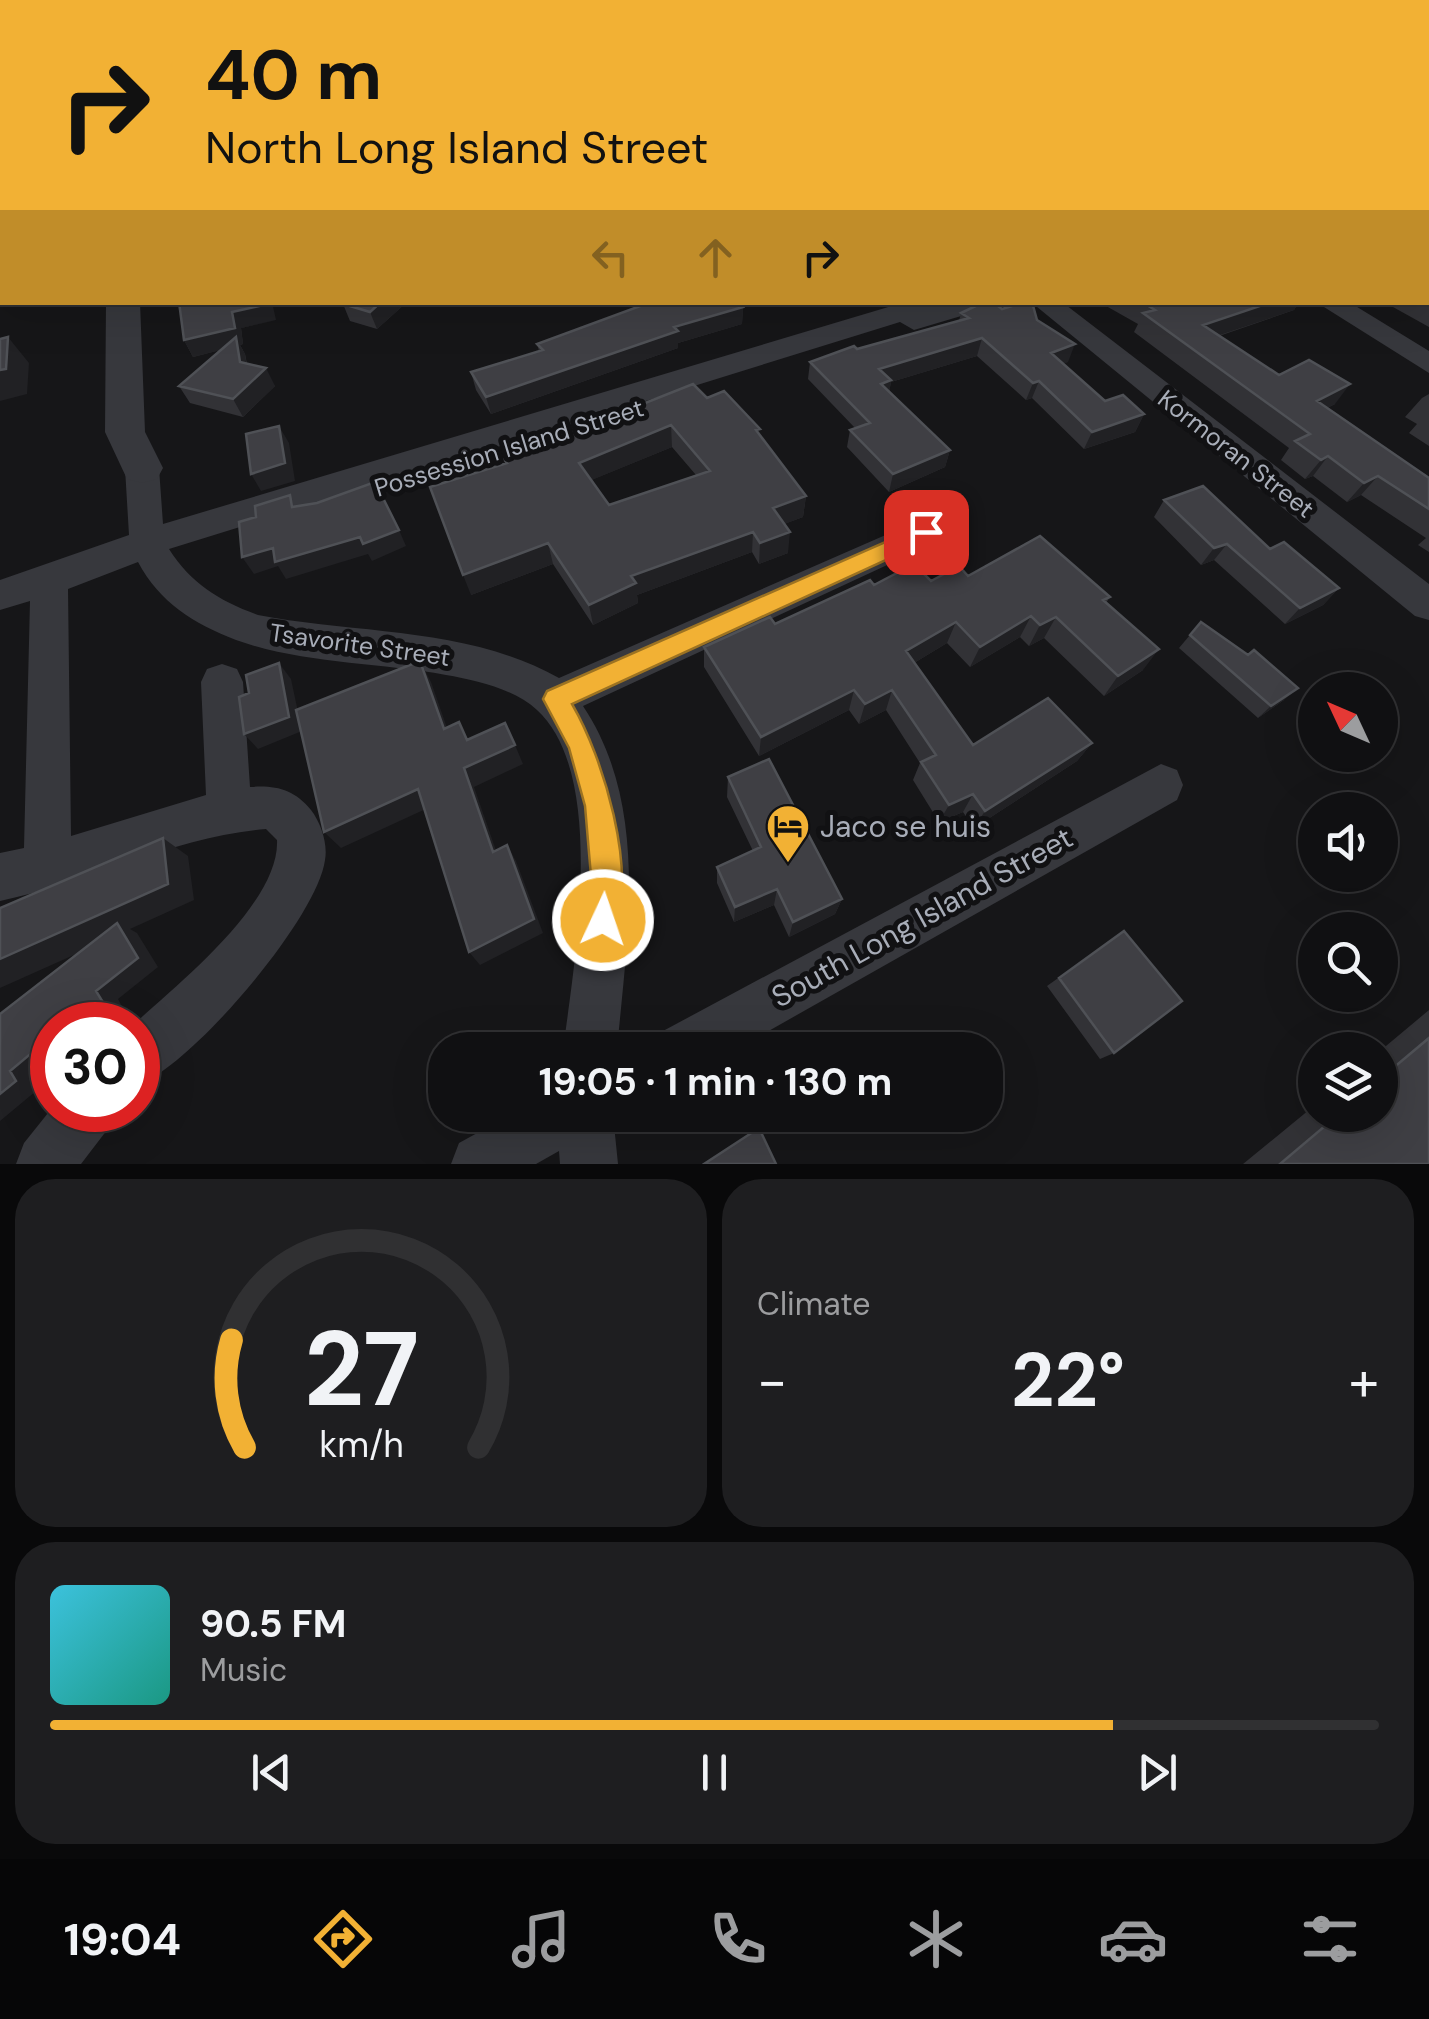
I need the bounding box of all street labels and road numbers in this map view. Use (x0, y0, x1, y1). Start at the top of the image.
street label: Kormoran Street (1151, 383, 1321, 525)
street label: Possession Island Street (370, 391, 648, 505)
street label: Tsavorite Street (268, 616, 452, 674)
street label: South Long Island Street (765, 818, 1079, 1016)

